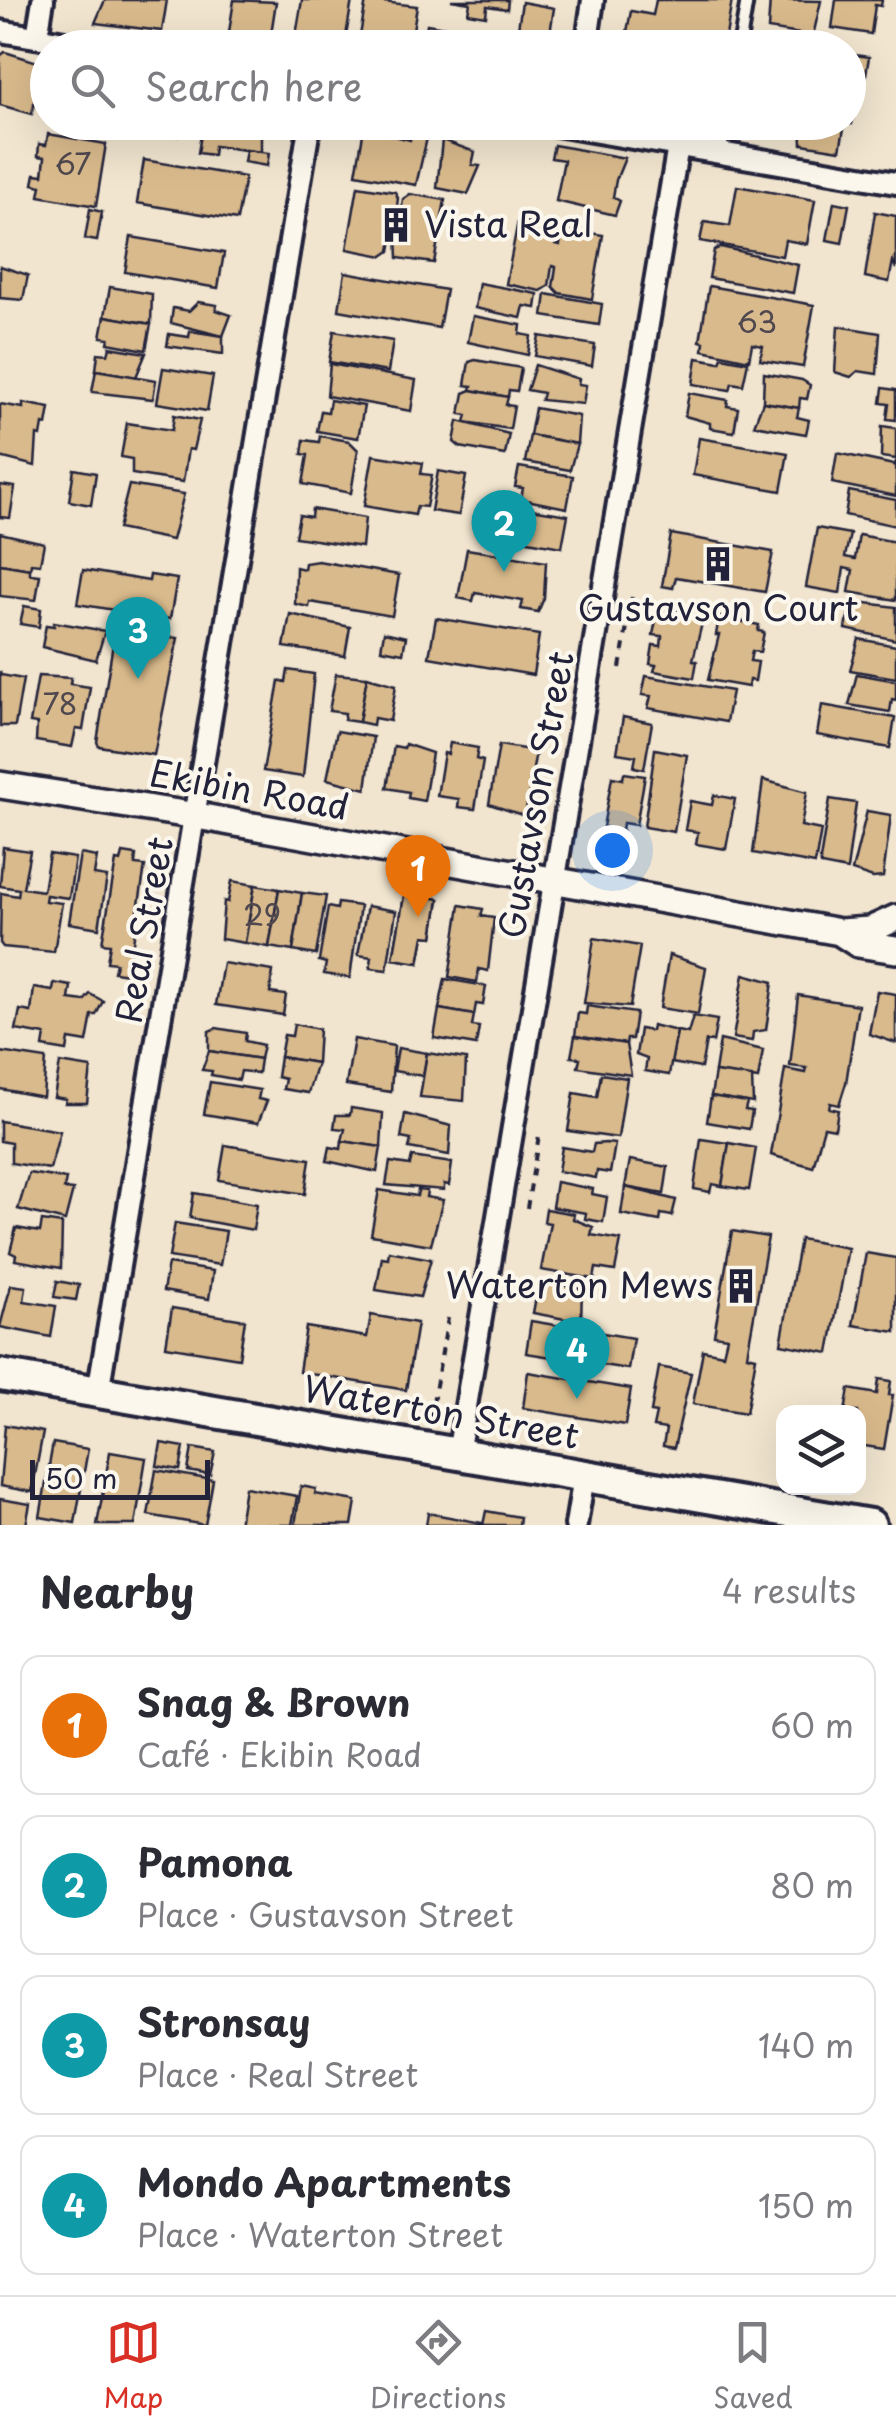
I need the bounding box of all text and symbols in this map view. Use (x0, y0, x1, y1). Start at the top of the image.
search box (30, 30, 866, 140)
text: Search here (145, 57, 362, 114)
icon: search (65, 58, 120, 113)
house number: 67 (55, 140, 91, 185)
place label: Vista Real (424, 196, 593, 249)
building icon: Vista Real (377, 206, 415, 244)
house number: 63 (737, 298, 777, 343)
pin: 2 (472, 490, 536, 572)
building icon: Gustavson Court (699, 545, 737, 583)
place label: Gustavson Court (578, 580, 858, 633)
pin: 3 (106, 596, 170, 679)
street label: Gustavson Street (483, 647, 586, 942)
house number: 78 (43, 680, 77, 725)
street label: Ekibin Road (146, 745, 353, 832)
your location (587, 825, 638, 876)
street label: Real Street (100, 832, 185, 1027)
pin: 1 (386, 834, 450, 917)
house number: 29 (243, 891, 281, 936)
place label: Waterton Mews (446, 1257, 713, 1310)
building icon: Waterton Mews (722, 1267, 760, 1305)
pin: 4 (544, 1316, 610, 1399)
street label: Waterton Street (299, 1360, 583, 1461)
map controls (776, 1405, 866, 1495)
button: layers (776, 1405, 866, 1495)
scale bar (30, 1455, 210, 1500)
text: 50 m (45, 1456, 118, 1499)
text: Nearby (40, 1559, 194, 1622)
text: 4 results (722, 1566, 856, 1614)
text: Snag & Brown (137, 1673, 411, 1730)
text: 1 (67, 1701, 82, 1749)
text: 60 m (770, 1701, 854, 1749)
text: Café · Ekibin Road (137, 1730, 422, 1778)
text: Pamona (137, 1833, 293, 1890)
text: 2 (63, 1861, 86, 1909)
text: 80 m (770, 1861, 854, 1909)
text: Place · Gustavson Street (137, 1890, 514, 1938)
text: Stronsay (137, 1993, 310, 2050)
text: 3 (64, 2021, 85, 2069)
text: 140 m (758, 2021, 854, 2069)
text: Place · Real Street (137, 2050, 418, 2098)
text: Mondo Apartments (137, 2153, 511, 2210)
text: 4 (64, 2181, 85, 2229)
text: 150 m (758, 2181, 854, 2229)
text: Place · Waterton Street (137, 2210, 503, 2258)
tab: Map (103, 2315, 163, 2418)
tab: Directions (370, 2315, 506, 2418)
tab: Saved (713, 2315, 793, 2418)

